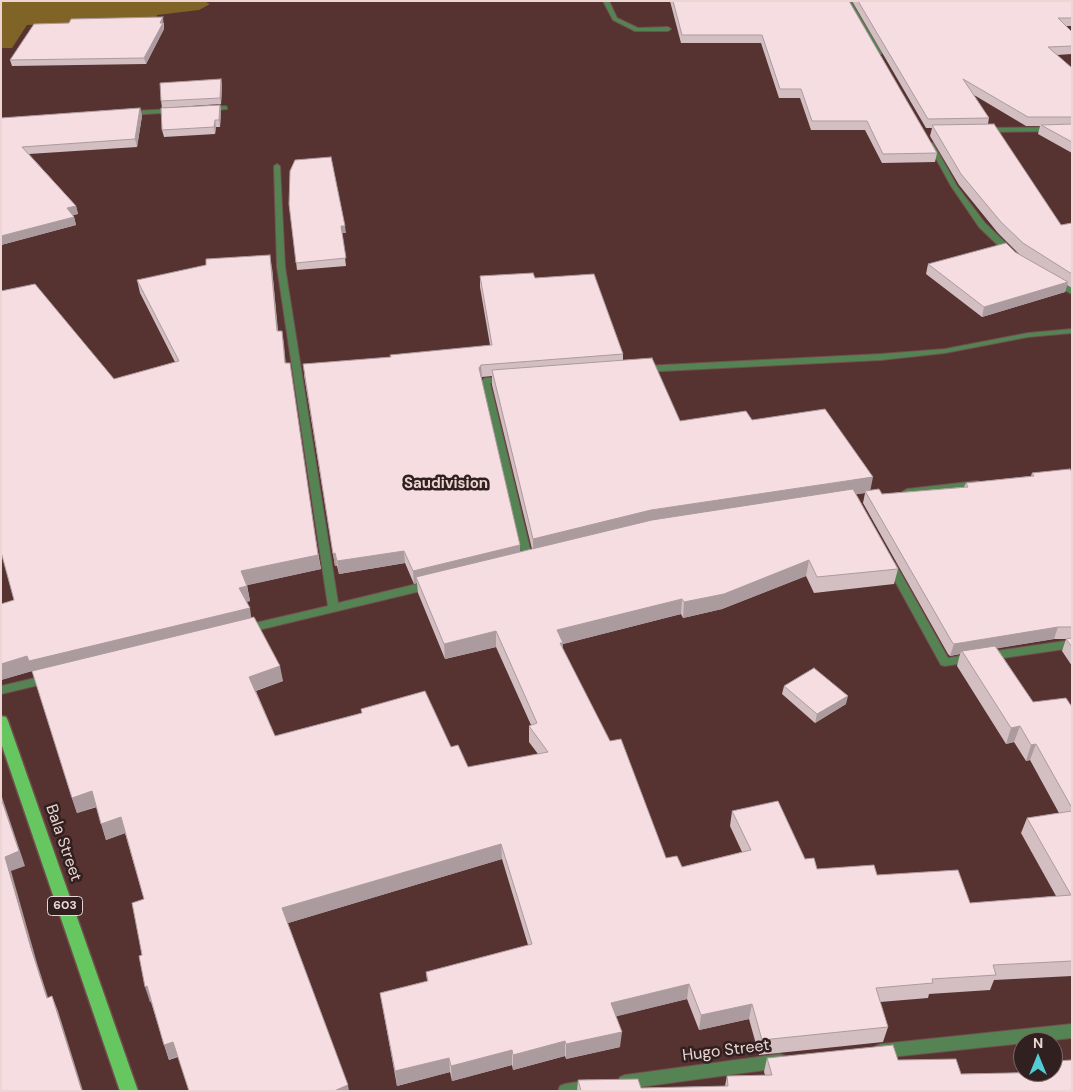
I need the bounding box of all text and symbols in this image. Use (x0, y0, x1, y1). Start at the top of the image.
district label: Saudivision (404, 475, 488, 493)
street label: Bala Street (41, 802, 85, 884)
road number: 603 (48, 896, 82, 916)
north arrow (1013, 1032, 1063, 1082)
text: N (1033, 1034, 1043, 1052)
street label: Hugo Street (681, 1036, 771, 1066)

